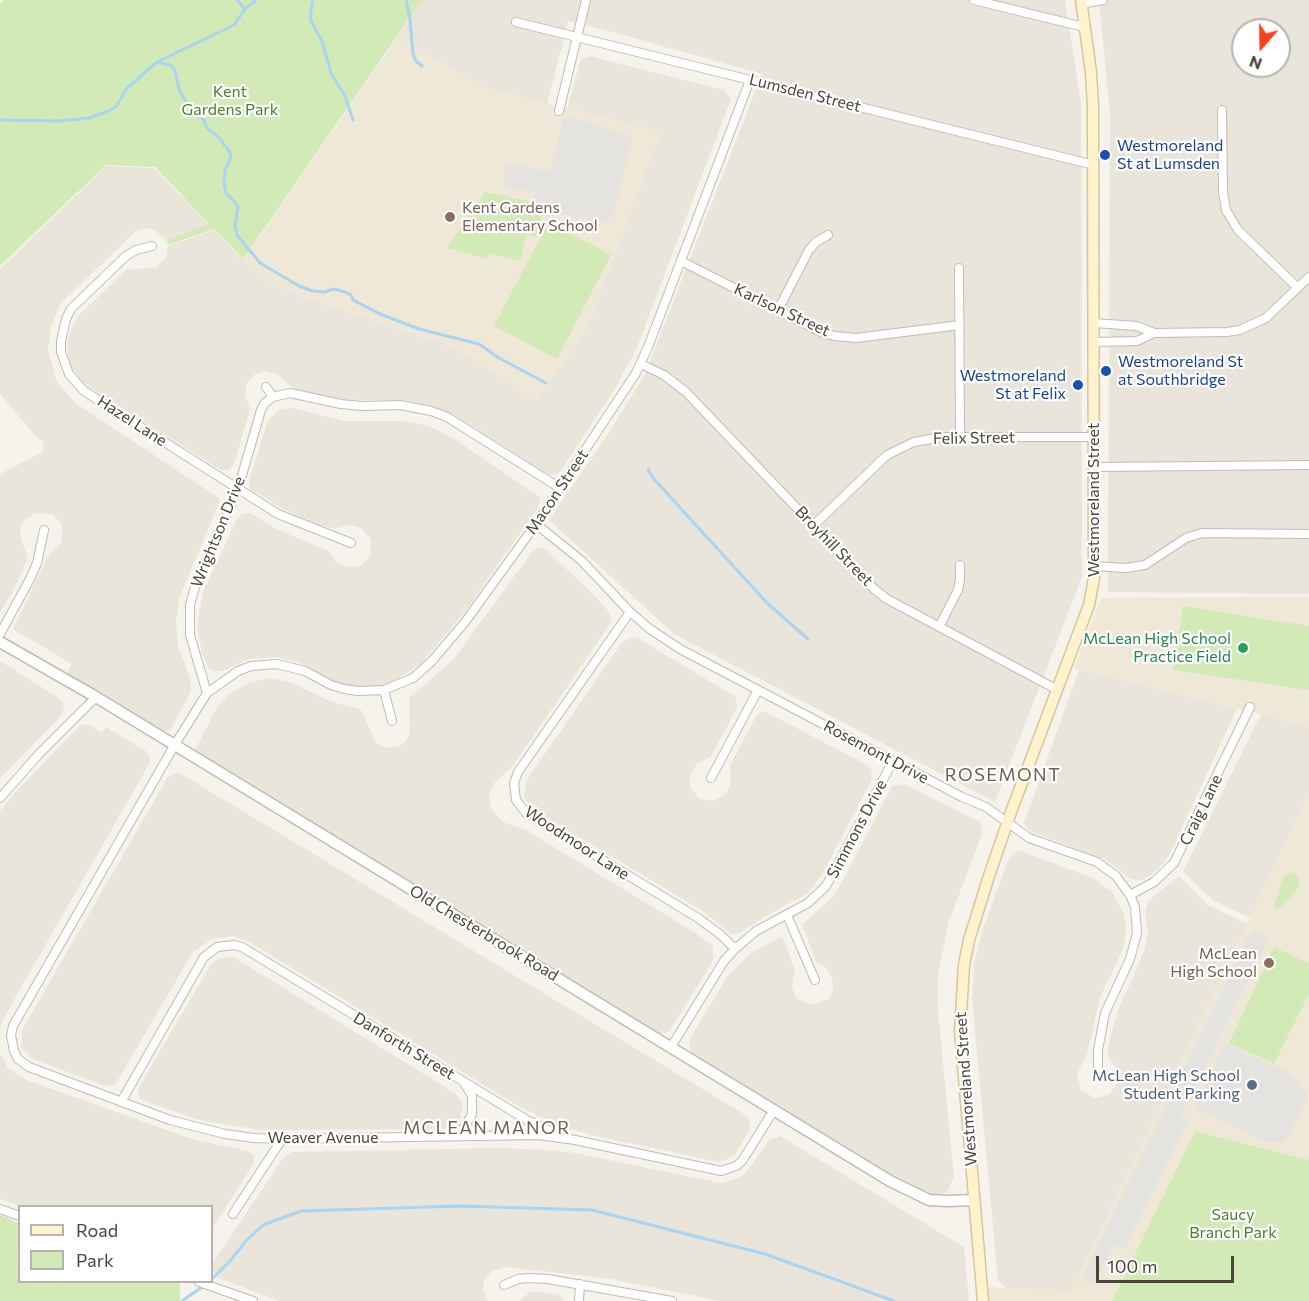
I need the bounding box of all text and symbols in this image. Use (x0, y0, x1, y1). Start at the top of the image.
north arrow (1231, 18, 1291, 78)
text: N (1246, 53, 1264, 74)
street label: Lumsden Street (747, 70, 863, 116)
park label: Kent Gardens Park (182, 82, 278, 120)
place label: Westmoreland St at Lumsden (1117, 136, 1223, 174)
marker: Westmoreland St at Lumsden (1098, 148, 1112, 162)
place label: Kent Gardens Elementary School (462, 198, 598, 236)
marker: Kent Gardens Elementary School (443, 210, 457, 224)
street label: Karlson Street (731, 279, 833, 341)
place label: Westmoreland St at Southbridge (1118, 352, 1243, 390)
marker: Westmoreland St at Southbridge (1099, 364, 1113, 378)
place label: Westmoreland St at Felix (960, 366, 1066, 404)
marker: Westmoreland St at Felix (1071, 378, 1085, 392)
street label: Hazel Lane (94, 391, 170, 451)
street label: Westmoreland Street (1084, 423, 1104, 577)
street label: Felix Street (933, 428, 1015, 448)
street label: Macon Street (522, 446, 592, 538)
street label: Wrightson Drive (187, 474, 249, 590)
street label: Broyhill Street (791, 502, 877, 590)
place label: McLean High School Practice Field (1083, 629, 1231, 667)
marker: McLean High School Practice Field (1236, 641, 1250, 655)
street label: Rosemont Drive (820, 716, 932, 788)
district label: ROSEMONT (945, 764, 1061, 786)
street label: Craig Lane (1176, 771, 1226, 849)
street label: Simmons Drive (823, 776, 891, 882)
street label: Woodmoor Lane (521, 802, 633, 884)
street label: Old Chesterbrook Road (406, 881, 562, 985)
place label: McLean High School (1170, 944, 1257, 982)
marker: McLean High School (1262, 956, 1276, 970)
street label: Danforth Street (350, 1008, 458, 1084)
street label: Westmoreland Street (951, 1011, 981, 1167)
place label: McLean High School Student Parking (1092, 1066, 1240, 1104)
marker: McLean High School Student Parking (1245, 1078, 1259, 1092)
district label: MCLEAN MANOR (403, 1117, 571, 1139)
street label: Weaver Avenue (268, 1128, 378, 1148)
legend (18, 1205, 213, 1283)
park label: Saucy Branch Park (1189, 1205, 1277, 1243)
text: Road (76, 1219, 118, 1241)
scale bar (1099, 1244, 1237, 1282)
text: Park (76, 1249, 114, 1271)
text: 100 m (1107, 1255, 1157, 1277)

